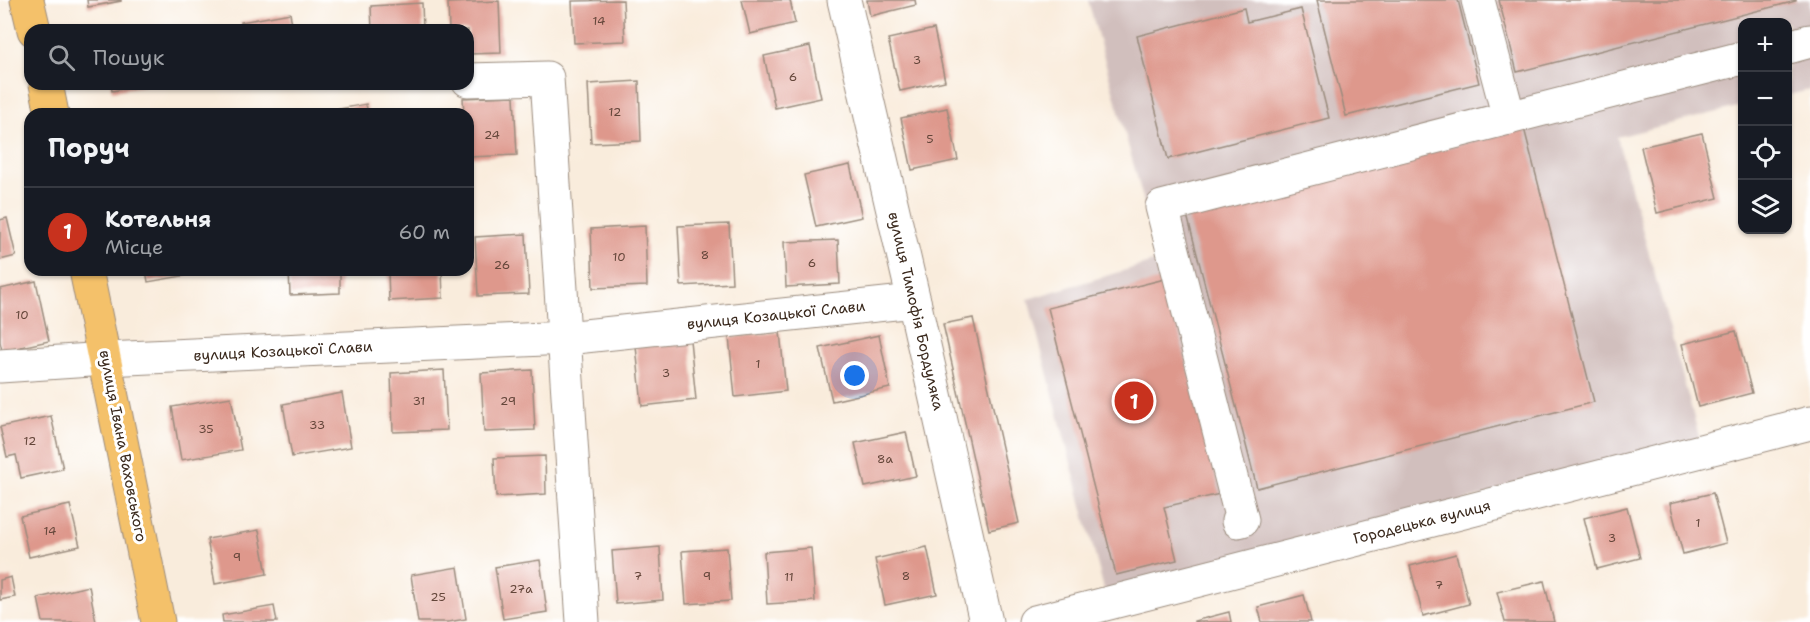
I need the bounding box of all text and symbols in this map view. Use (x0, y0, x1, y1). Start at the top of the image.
house number: 14 (593, 13, 605, 29)
map controls (1738, 18, 1792, 234)
button: + (1738, 18, 1792, 72)
search box (24, 24, 474, 90)
icon: search (45, 41, 78, 74)
text: Пошук (93, 43, 164, 72)
house number: 3 (913, 52, 921, 68)
house number: 6 (789, 69, 797, 85)
button: − (1738, 72, 1792, 126)
house number: 12 (609, 104, 621, 120)
button: locate (1738, 126, 1792, 180)
house number: 24 (484, 127, 500, 143)
text: Поруч (48, 130, 130, 165)
house number: 5 (926, 131, 934, 147)
button: layers (1738, 180, 1792, 234)
text: Котельня (105, 205, 211, 234)
street label: вулиця Тимофія Бордуляка (883, 210, 949, 413)
text: 1 (63, 219, 72, 245)
text: 60 m (398, 219, 450, 245)
text: Місце (105, 234, 163, 260)
house number: 8 (701, 247, 709, 263)
house number: 10 (612, 249, 626, 265)
house number: 6 (808, 255, 816, 271)
house number: 26 (494, 257, 510, 273)
street label: вулиця Козацької Слави (686, 296, 866, 334)
house number: 10 (15, 307, 29, 323)
street label: вулиця Козацької Слави (193, 336, 373, 366)
street label: вулиця Івана Ваховського (95, 348, 151, 544)
house number: 1 (755, 356, 761, 372)
your location (840, 361, 869, 390)
house number: 3 (662, 365, 670, 381)
pin: 1 (1114, 378, 1154, 424)
house number: 31 (413, 393, 425, 409)
house number: 29 (500, 393, 516, 409)
house number: 33 (309, 417, 325, 433)
house number: 35 (198, 421, 214, 437)
house number: 12 (24, 433, 36, 449)
house number: 8а (877, 451, 893, 467)
street label: Городецька вулиця (1351, 495, 1493, 549)
house number: 1 (1695, 515, 1701, 531)
house number: 14 (44, 523, 56, 539)
house number: 3 (1608, 530, 1616, 546)
house number: 9 (233, 549, 241, 565)
house number: 7 (634, 568, 642, 584)
house number: 9 (703, 568, 711, 584)
house number: 8 (902, 568, 910, 584)
house number: 11 (784, 569, 794, 585)
house number: 7 (1435, 577, 1443, 593)
house number: 27а (509, 581, 533, 597)
house number: 25 (430, 589, 446, 605)

